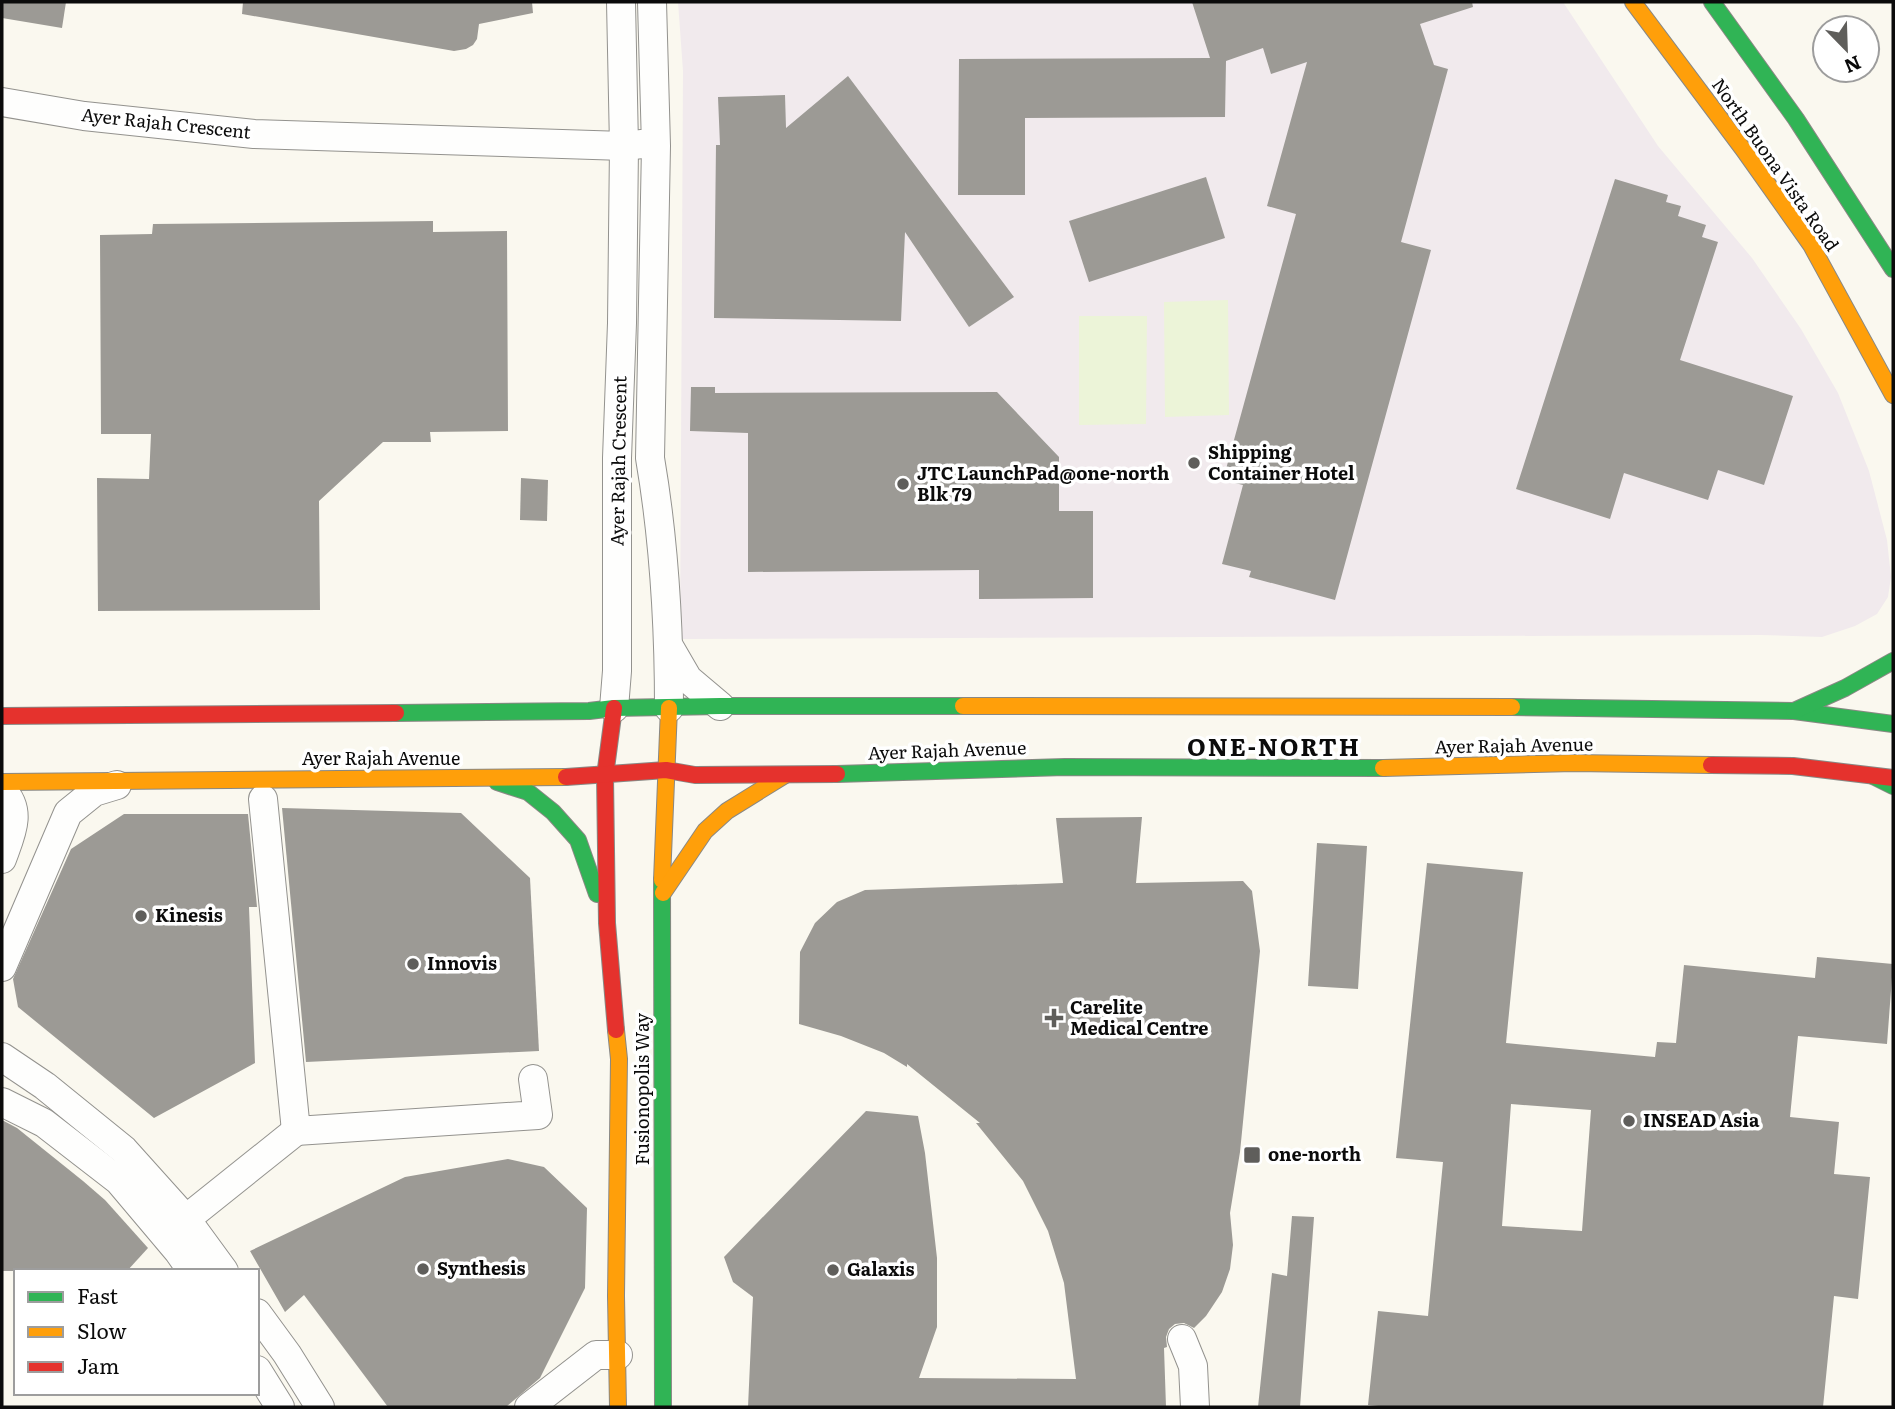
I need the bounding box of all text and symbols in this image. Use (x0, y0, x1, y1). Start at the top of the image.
north arrow (1811, 14, 1881, 84)
text: N (1840, 50, 1866, 82)
street label: North Buona Vista Road (1706, 72, 1846, 256)
street label: Ayer Rajah Crescent (80, 100, 253, 145)
street label: Ayer Rajah Crescent (603, 375, 632, 546)
place label: Shipping Container Hotel (1208, 438, 1355, 486)
marker: Shipping Container Hotel (1186, 455, 1202, 471)
place label: JTC LaunchPad@one-north Blk 79 (917, 459, 1169, 507)
marker: JTC LaunchPad@one-north Blk 79 (895, 476, 911, 492)
district label: ONE-NORTH (1187, 728, 1361, 763)
street label: Ayer Rajah Avenue (1434, 730, 1594, 759)
street label: Ayer Rajah Avenue (867, 733, 1027, 766)
street label: Ayer Rajah Avenue (302, 744, 460, 771)
place label: Kinesis (155, 901, 223, 928)
marker: Kinesis (133, 908, 149, 924)
place label: Innovis (427, 949, 497, 976)
marker: Innovis (405, 956, 421, 972)
place label: Carelite Medical Centre (1070, 993, 1208, 1041)
marker: Carelite Medical Centre (1044, 1008, 1064, 1028)
street label: Fusionopolis Way (628, 1012, 655, 1165)
place label: INSEAD Asia (1643, 1106, 1760, 1133)
marker: INSEAD Asia (1621, 1113, 1637, 1129)
place label: one-north (1268, 1140, 1361, 1167)
marker: one-north (1242, 1145, 1262, 1165)
place label: Synthesis (437, 1254, 526, 1281)
place label: Galaxis (847, 1255, 915, 1282)
marker: Synthesis (415, 1261, 431, 1277)
marker: Galaxis (825, 1262, 841, 1278)
legend (14, 1269, 259, 1395)
text: Fast (77, 1279, 118, 1310)
text: Slow (77, 1314, 127, 1345)
text: Jam (77, 1349, 119, 1380)

